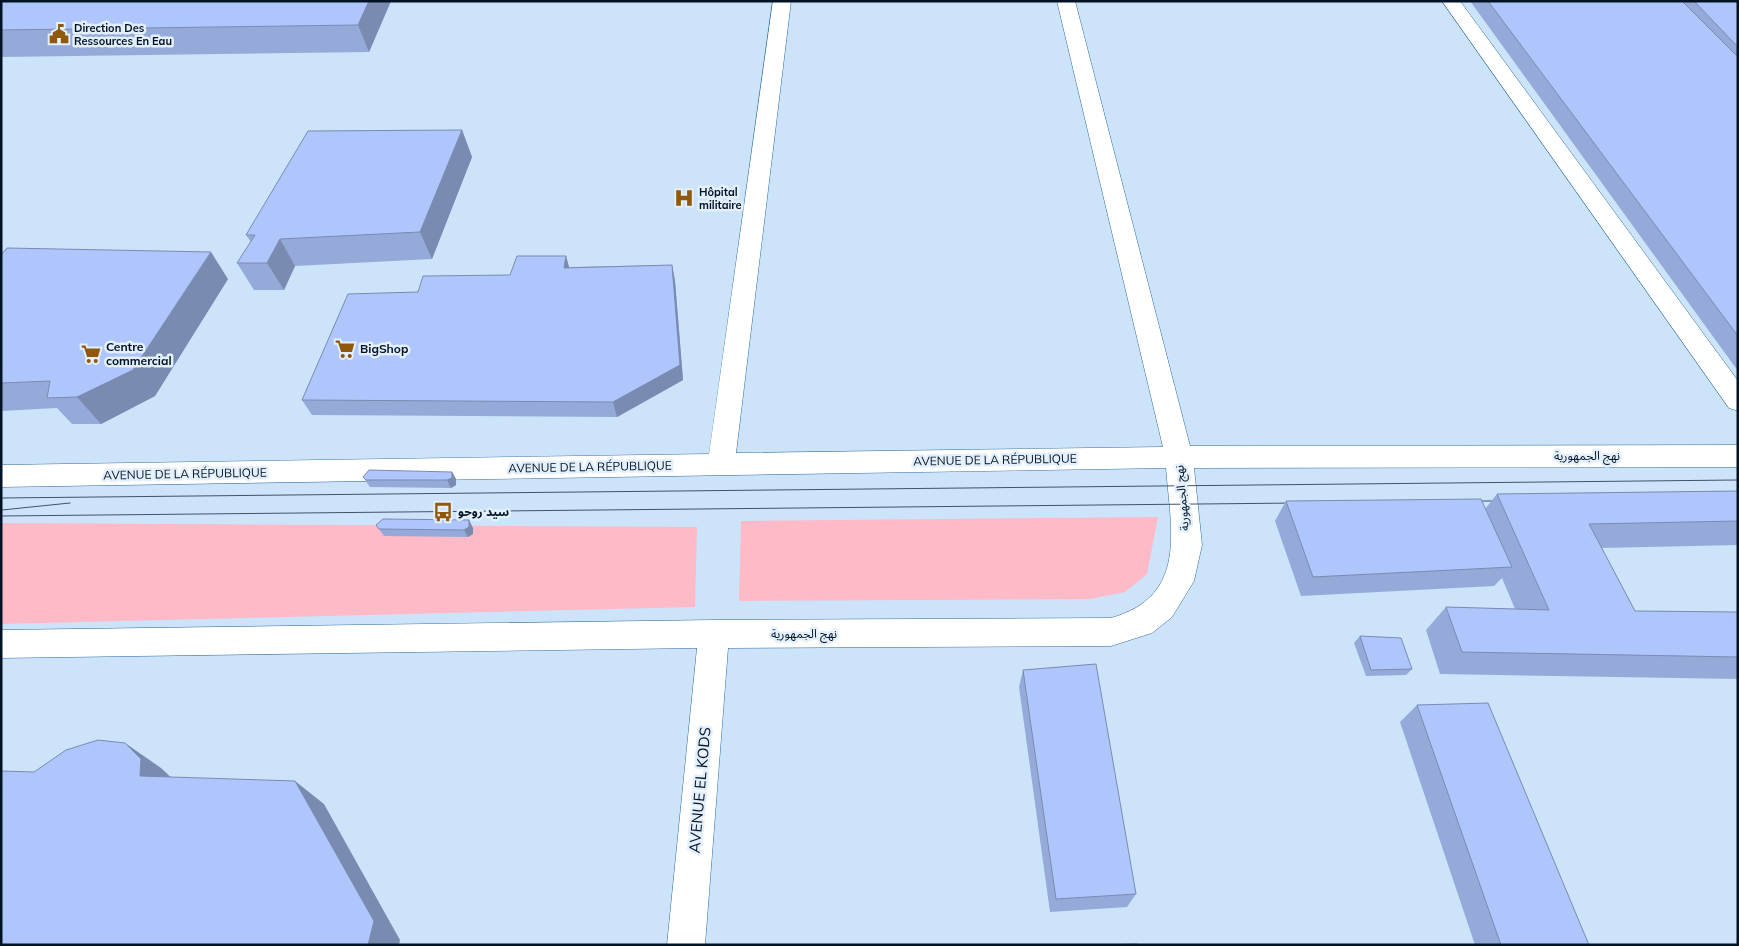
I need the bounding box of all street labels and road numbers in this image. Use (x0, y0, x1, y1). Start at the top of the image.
street label: نهج الجمهورية (1554, 448, 1620, 465)
street label: AVENUE DE LA RÉPUBLIQUE (913, 451, 1077, 468)
street label: AVENUE DE LA RÉPUBLIQUE (508, 458, 672, 475)
street label: نهج الجمهورية (1171, 464, 1194, 532)
street label: AVENUE DE LA RÉPUBLIQUE (103, 465, 267, 482)
street label: نهج الجمهورية (771, 626, 837, 643)
street label: AVENUE EL KODS (685, 726, 714, 854)

